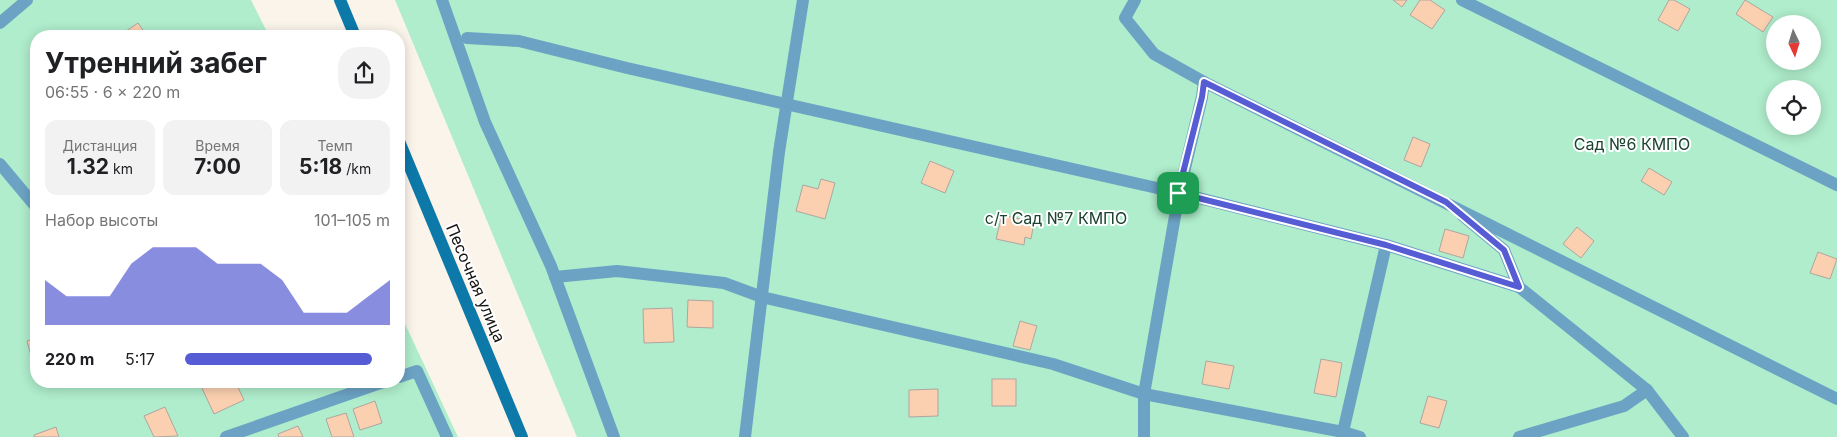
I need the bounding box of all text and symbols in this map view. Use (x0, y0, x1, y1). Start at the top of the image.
north arrow (1766, 15, 1821, 70)
map controls (1766, 15, 1821, 135)
text: Утренний забег (45, 46, 267, 80)
button: share (338, 47, 390, 99)
button: locate (1766, 80, 1821, 135)
text: 06:55 · 6 × 220 m (45, 82, 180, 102)
park label: Сад №6 КМПО (1574, 134, 1690, 154)
text: Дистанция (62, 137, 137, 154)
text: Время (195, 137, 240, 154)
text: Темп (318, 137, 353, 154)
text: 1.32 (67, 154, 109, 179)
text: 7:00 (194, 154, 241, 179)
text: 5:18 (299, 154, 342, 179)
text: km (109, 160, 133, 177)
text: /km (342, 160, 371, 177)
pin (1157, 172, 1199, 214)
icon: arrive (1164, 179, 1192, 207)
park label: с/т Сад №7 КМПО (985, 208, 1127, 228)
text: Набор высоты (45, 210, 158, 230)
text: 101–105 m (314, 210, 390, 230)
street label: Песочная улица (442, 221, 510, 345)
text: 220 m (45, 349, 94, 369)
text: 5:17 (125, 349, 155, 369)

